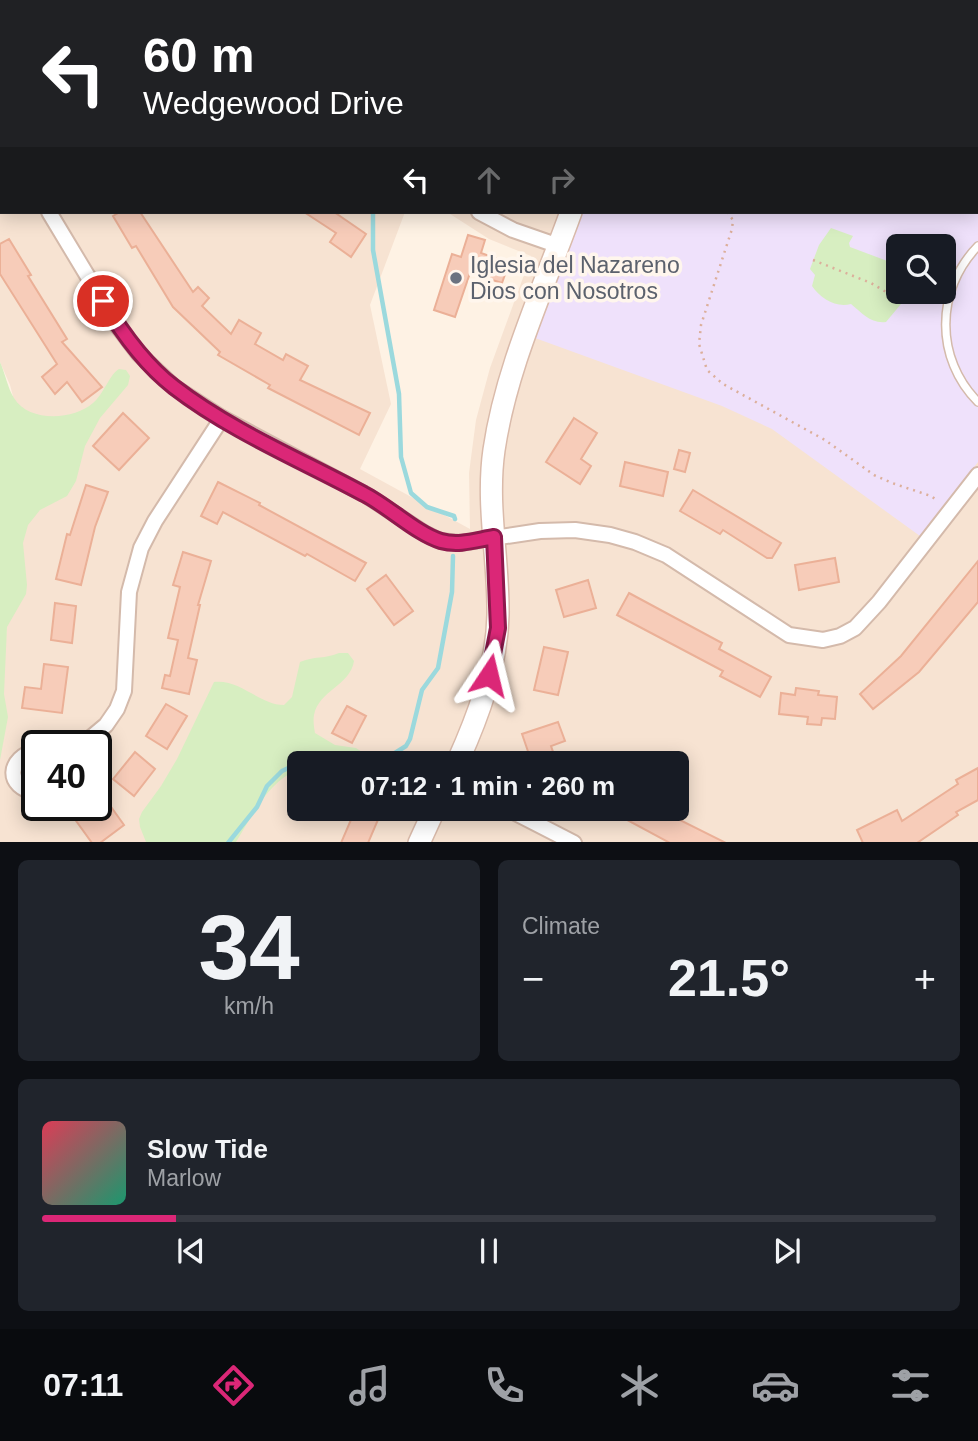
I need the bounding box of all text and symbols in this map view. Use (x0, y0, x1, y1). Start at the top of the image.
icon: left (28, 28, 119, 119)
text: 60 m (143, 28, 255, 82)
text: Wedgewood Drive (143, 85, 404, 121)
icon: left (397, 161, 435, 199)
icon: ahead (470, 161, 508, 199)
icon: right (543, 161, 581, 199)
map controls (886, 234, 956, 304)
button: search (886, 234, 956, 304)
place label: Iglesia del Nazareno Dios con Nosotros (470, 252, 680, 304)
marker: Iglesia del Nazareno Dios con Nosotros (448, 270, 464, 286)
pin (73, 271, 133, 331)
icon: arrive (84, 282, 122, 320)
position arrow (452, 638, 526, 712)
speed limit sign: 40 (21, 730, 112, 821)
text: 07:12 · 1 min · 260 m (361, 771, 615, 801)
text: 34 (198, 897, 300, 998)
text: Climate (522, 913, 600, 939)
text: 21.5° (668, 949, 790, 1007)
text: − (522, 958, 544, 1000)
text: + (914, 958, 936, 1000)
text: km/h (224, 993, 274, 1019)
text: Slow Tide (147, 1134, 268, 1164)
text: Marlow (147, 1165, 221, 1191)
icon: previous (172, 1232, 210, 1270)
icon: pause (470, 1232, 508, 1270)
icon: next (768, 1232, 806, 1270)
icon: directions (209, 1361, 258, 1410)
icon: music (345, 1361, 394, 1410)
icon: phone (480, 1361, 529, 1410)
icon: climate (615, 1361, 664, 1410)
icon: car (751, 1361, 800, 1410)
icon: filters (886, 1361, 935, 1410)
text: 07:11 (43, 1367, 123, 1403)

